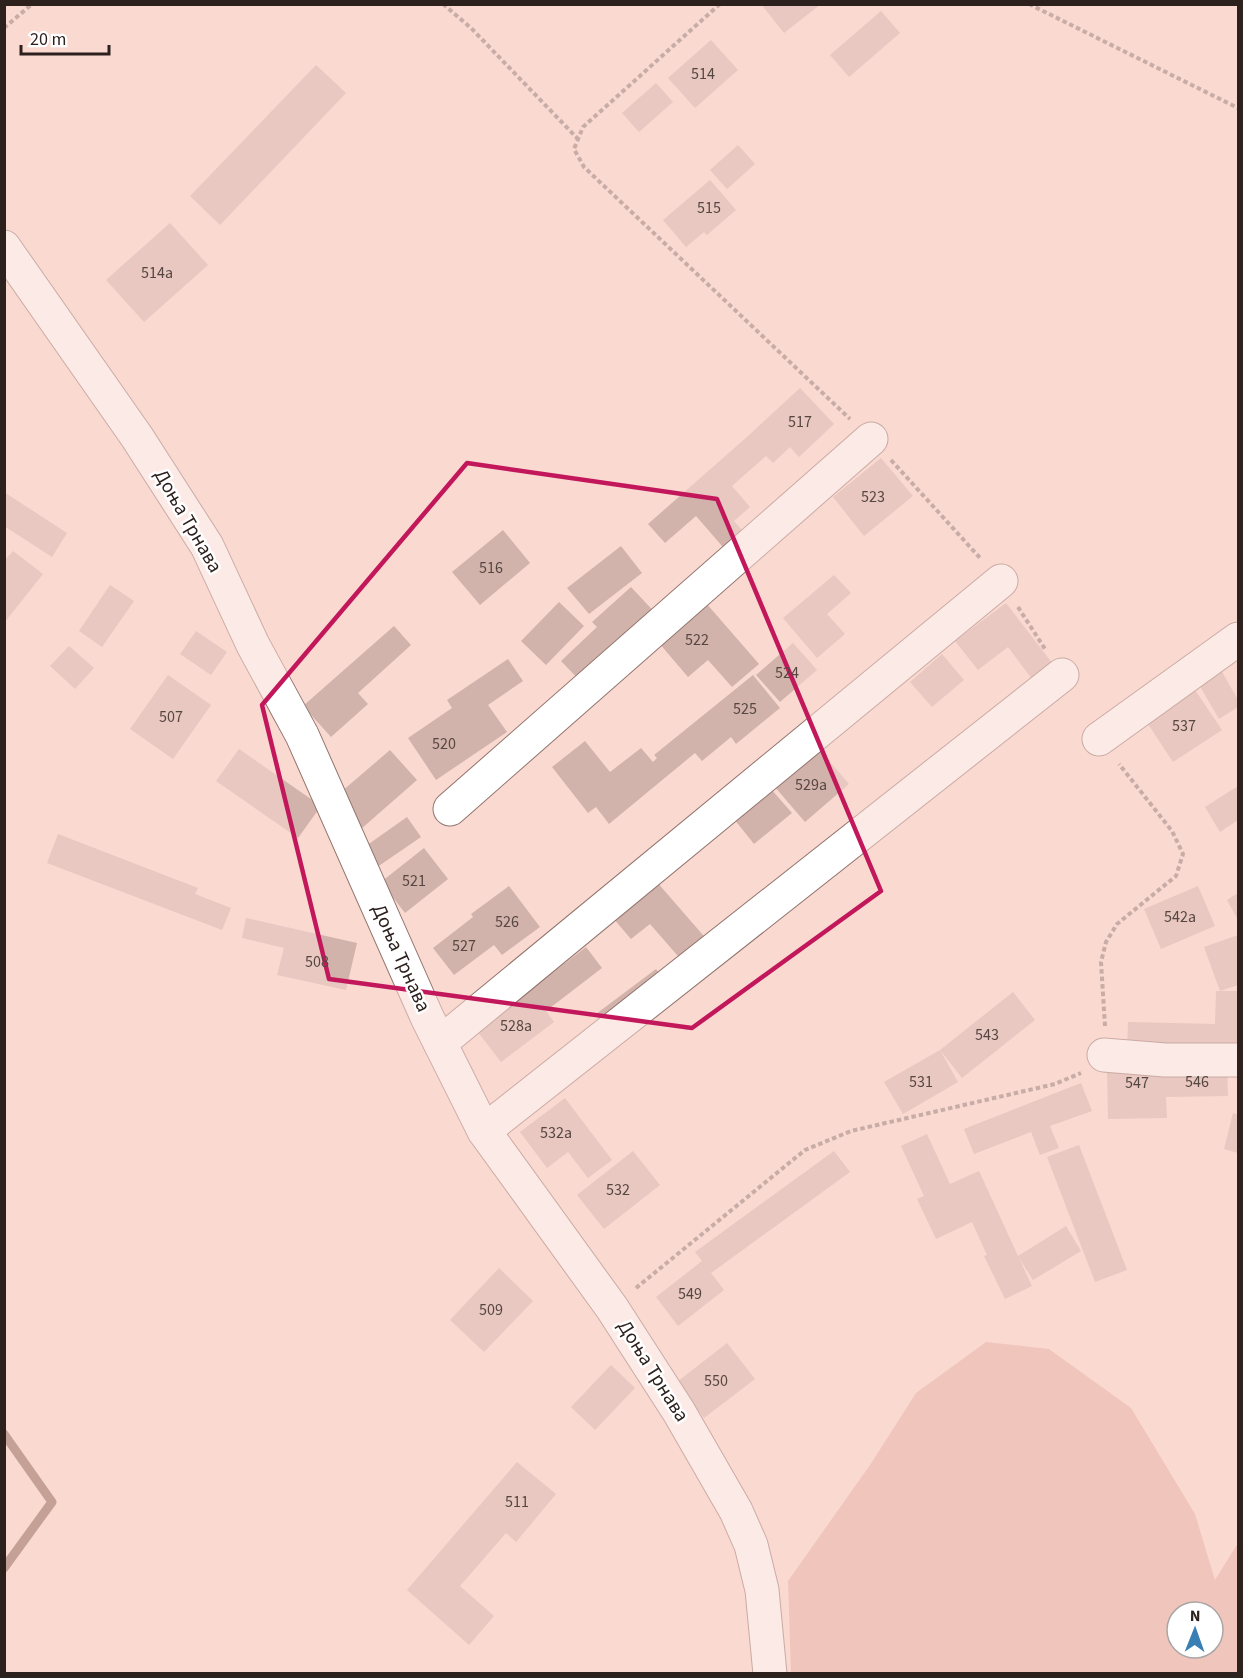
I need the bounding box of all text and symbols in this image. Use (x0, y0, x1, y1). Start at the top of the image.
scale bar (21, 18, 110, 56)
text: 20 m (30, 27, 66, 52)
house number: 514 (691, 63, 715, 85)
house number: 515 (697, 197, 721, 219)
house number: 514a (141, 262, 173, 284)
house number: 517 (788, 411, 812, 433)
street label: Доња Трнава (147, 464, 229, 578)
house number: 523 (861, 486, 885, 508)
house number: 516 (479, 557, 503, 579)
house number: 522 (685, 629, 709, 651)
house number: 524 (775, 662, 799, 684)
house number: 525 (733, 698, 757, 720)
house number: 507 (159, 706, 183, 728)
house number: 537 (1172, 715, 1196, 737)
house number: 520 (432, 733, 456, 755)
house number: 529a (795, 774, 827, 796)
house number: 521 (402, 870, 426, 892)
street label: Доња Трнава (365, 900, 437, 1016)
house number: 542a (1164, 906, 1196, 928)
house number: 526 (495, 911, 519, 933)
house number: 527 (452, 935, 476, 957)
house number: 508 (305, 951, 329, 973)
house number: 528a (500, 1015, 532, 1037)
house number: 543 (975, 1024, 999, 1046)
house number: 531 (909, 1071, 933, 1093)
house number: 546 (1185, 1071, 1209, 1093)
house number: 547 (1125, 1072, 1149, 1094)
house number: 532a (540, 1122, 572, 1144)
house number: 532 (606, 1179, 630, 1201)
house number: 549 (678, 1283, 702, 1305)
house number: 509 (479, 1299, 503, 1321)
street label: Доња Трнава (611, 1315, 695, 1427)
house number: 550 (704, 1370, 728, 1392)
house number: 511 (505, 1491, 529, 1513)
north arrow (1165, 1600, 1225, 1660)
text: N (1190, 1605, 1201, 1627)

